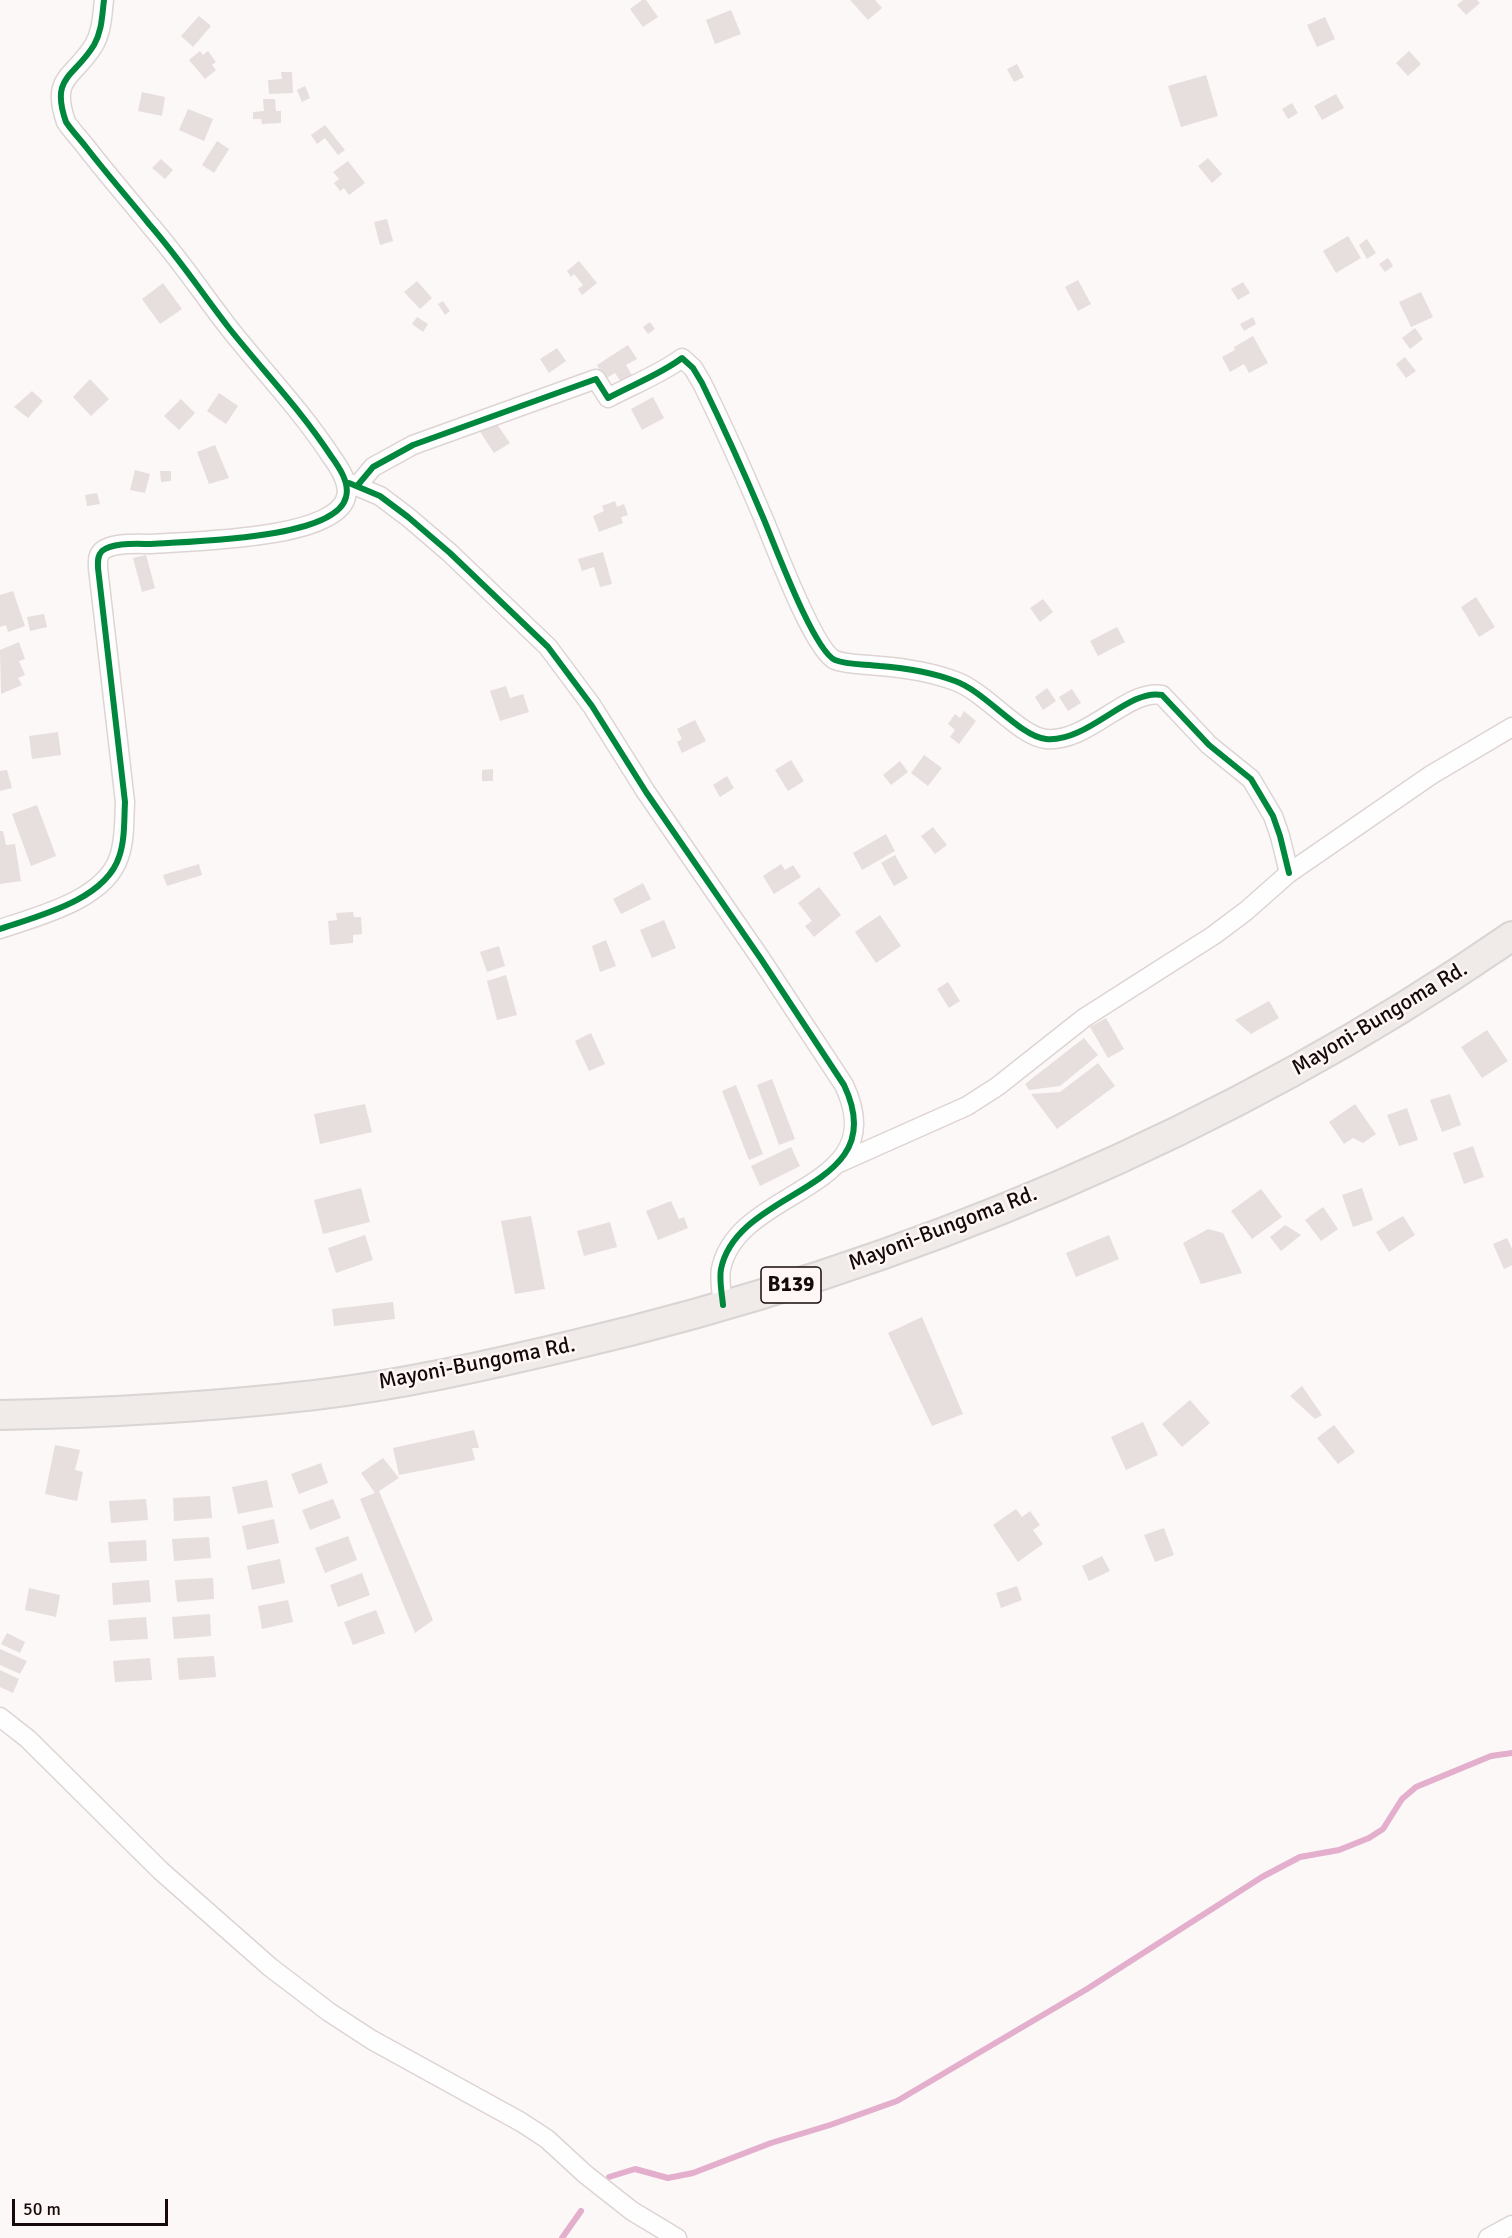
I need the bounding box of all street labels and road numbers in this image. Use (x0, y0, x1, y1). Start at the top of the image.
street label: Mayoni-Bungoma Rd. (1287, 956, 1473, 1082)
street label: Mayoni-Bungoma Rd. (845, 1181, 1041, 1277)
road number: B139 (761, 1267, 821, 1303)
street label: Mayoni-Bungoma Rd. (376, 1332, 578, 1396)

